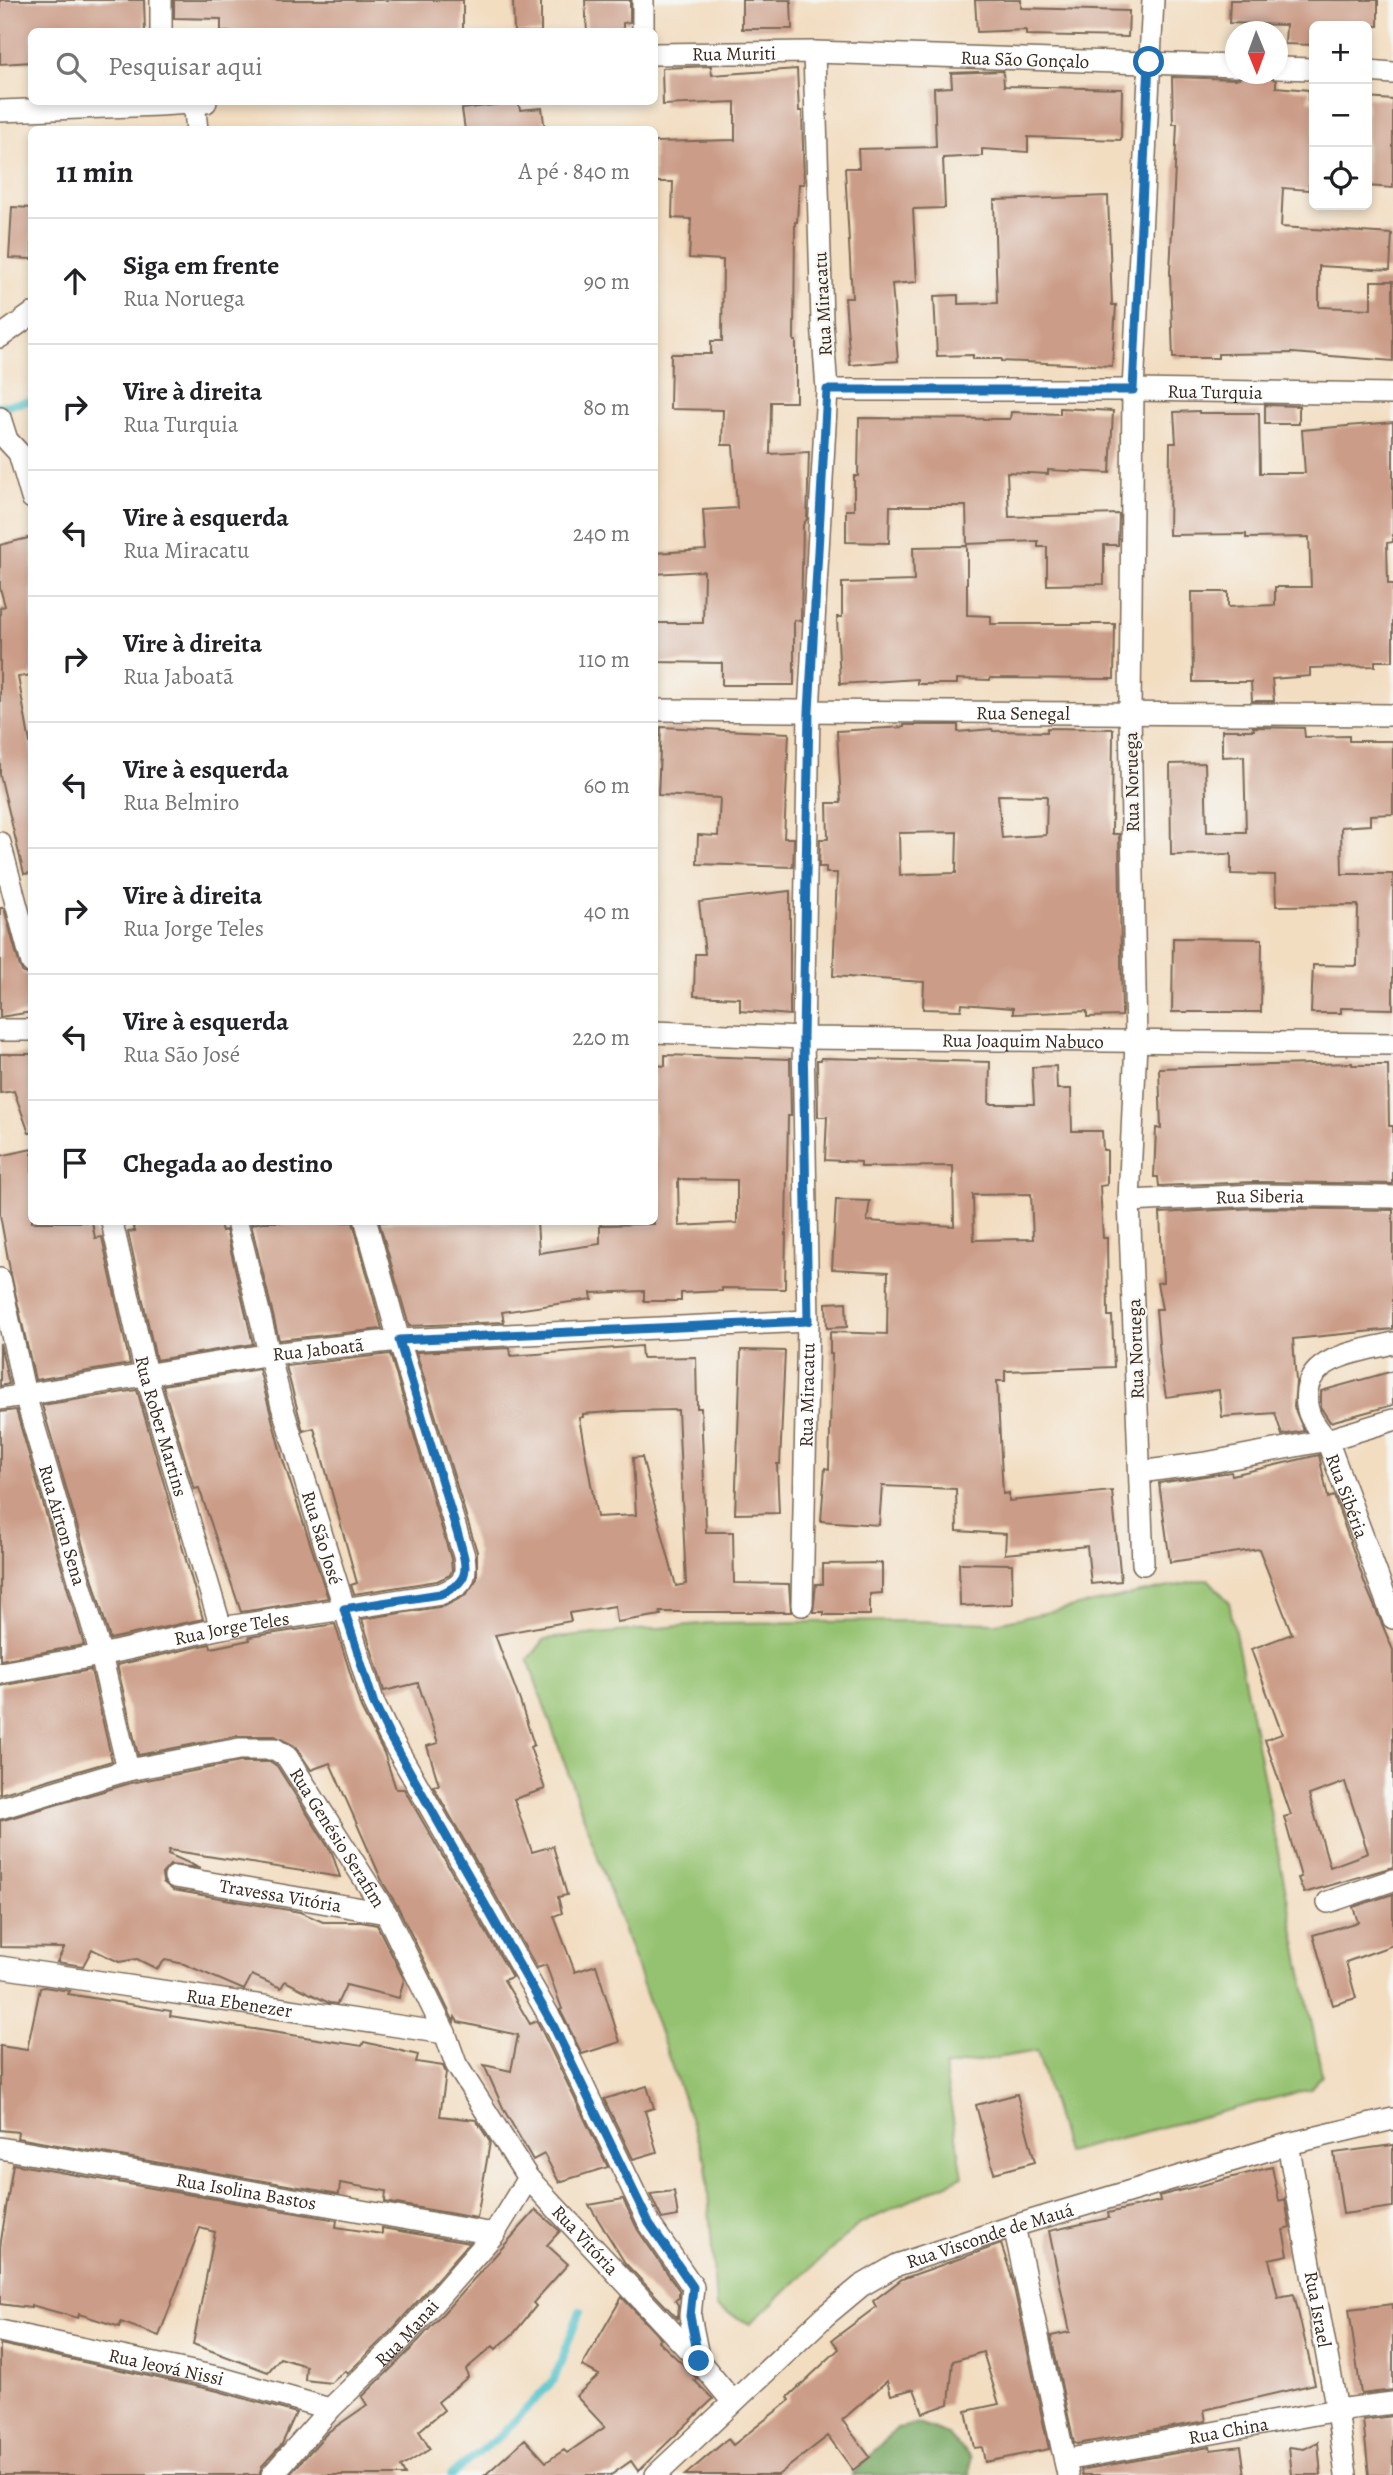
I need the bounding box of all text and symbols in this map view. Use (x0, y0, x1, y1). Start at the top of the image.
north arrow (1225, 21, 1288, 84)
map controls (1309, 21, 1372, 210)
button: + (1309, 21, 1372, 84)
search box (28, 28, 658, 105)
street label: Rua Muriti (692, 40, 776, 68)
street label: Rua São Gonçalo (960, 45, 1090, 75)
route start (1133, 46, 1164, 77)
icon: search (52, 48, 90, 86)
text: Pesquisar aqui (108, 49, 263, 84)
button: − (1309, 84, 1372, 147)
button: locate (1309, 147, 1372, 210)
text: 11 min (56, 152, 133, 192)
text: A pé · 840 m (518, 156, 630, 187)
text: Siga em frente (123, 248, 279, 283)
street label: Rua Miracatu (807, 250, 839, 357)
icon: ahead (56, 262, 94, 300)
text: 90 m (584, 266, 630, 297)
text: Rua Noruega (123, 283, 245, 314)
text: Vire à direita (123, 374, 262, 409)
street label: Rua Turquia (1167, 379, 1263, 406)
icon: right (56, 388, 94, 426)
text: 80 m (583, 392, 630, 423)
text: Rua Turquia (123, 409, 238, 440)
text: Vire à esquerda (123, 500, 289, 535)
icon: left (56, 514, 94, 552)
text: 240 m (573, 518, 630, 549)
text: Rua Miracatu (123, 535, 249, 566)
text: Vire à direita (123, 626, 262, 661)
icon: right (56, 640, 94, 678)
text: 110 m (578, 644, 630, 675)
text: Rua Jaboatã (123, 661, 234, 692)
street label: Rua Senegal (976, 700, 1070, 727)
street label: Rua Noruega (1118, 731, 1146, 833)
text: Vire à esquerda (123, 752, 289, 787)
icon: left (56, 766, 94, 804)
text: 60 m (583, 770, 630, 801)
text: Rua Belmiro (123, 787, 239, 818)
text: Vire à direita (123, 878, 262, 913)
icon: right (56, 892, 94, 930)
text: 40 m (584, 896, 630, 927)
text: Rua Jorge Teles (123, 913, 264, 944)
text: Vire à esquerda (123, 1004, 289, 1039)
icon: left (56, 1018, 94, 1056)
text: 220 m (572, 1022, 630, 1053)
street label: Rua Joaquim Nabuco (942, 1027, 1104, 1055)
text: Rua São José (123, 1039, 240, 1070)
icon: arrive (56, 1144, 94, 1182)
text: Chegada ao destino (123, 1146, 333, 1181)
street label: Rua Siberia (1215, 1183, 1305, 1211)
street label: Rua Noruega (1121, 1298, 1151, 1400)
street label: Rua Jaboatã (271, 1332, 365, 1368)
street label: Rua Miracatu (793, 1342, 822, 1448)
street label: Rua Rober Martins (128, 1353, 193, 1500)
street label: Rua Sibéria (1319, 1450, 1374, 1542)
street label: Rua Airton Sena (32, 1462, 92, 1589)
street label: Rua São José (295, 1488, 348, 1588)
street label: Rua Jorge Teles (172, 1606, 291, 1652)
street label: Rua Genésio Serafim (283, 1763, 391, 1913)
street label: Travessa Vitória (217, 1873, 343, 1919)
street label: Rua Ebenezer (184, 1983, 294, 2024)
street label: Rua Isolina Bastos (174, 2167, 318, 2217)
street label: Rua Visconde de Mauá (903, 2197, 1077, 2275)
street label: Rua Vitória (546, 2200, 624, 2281)
street label: Rua Israel (1298, 2269, 1337, 2350)
street label: Rua Manai (369, 2294, 445, 2373)
street label: Rua Jeová Nissi (106, 2342, 227, 2392)
route end (683, 2345, 714, 2376)
street label: Rua China (1186, 2411, 1271, 2451)

